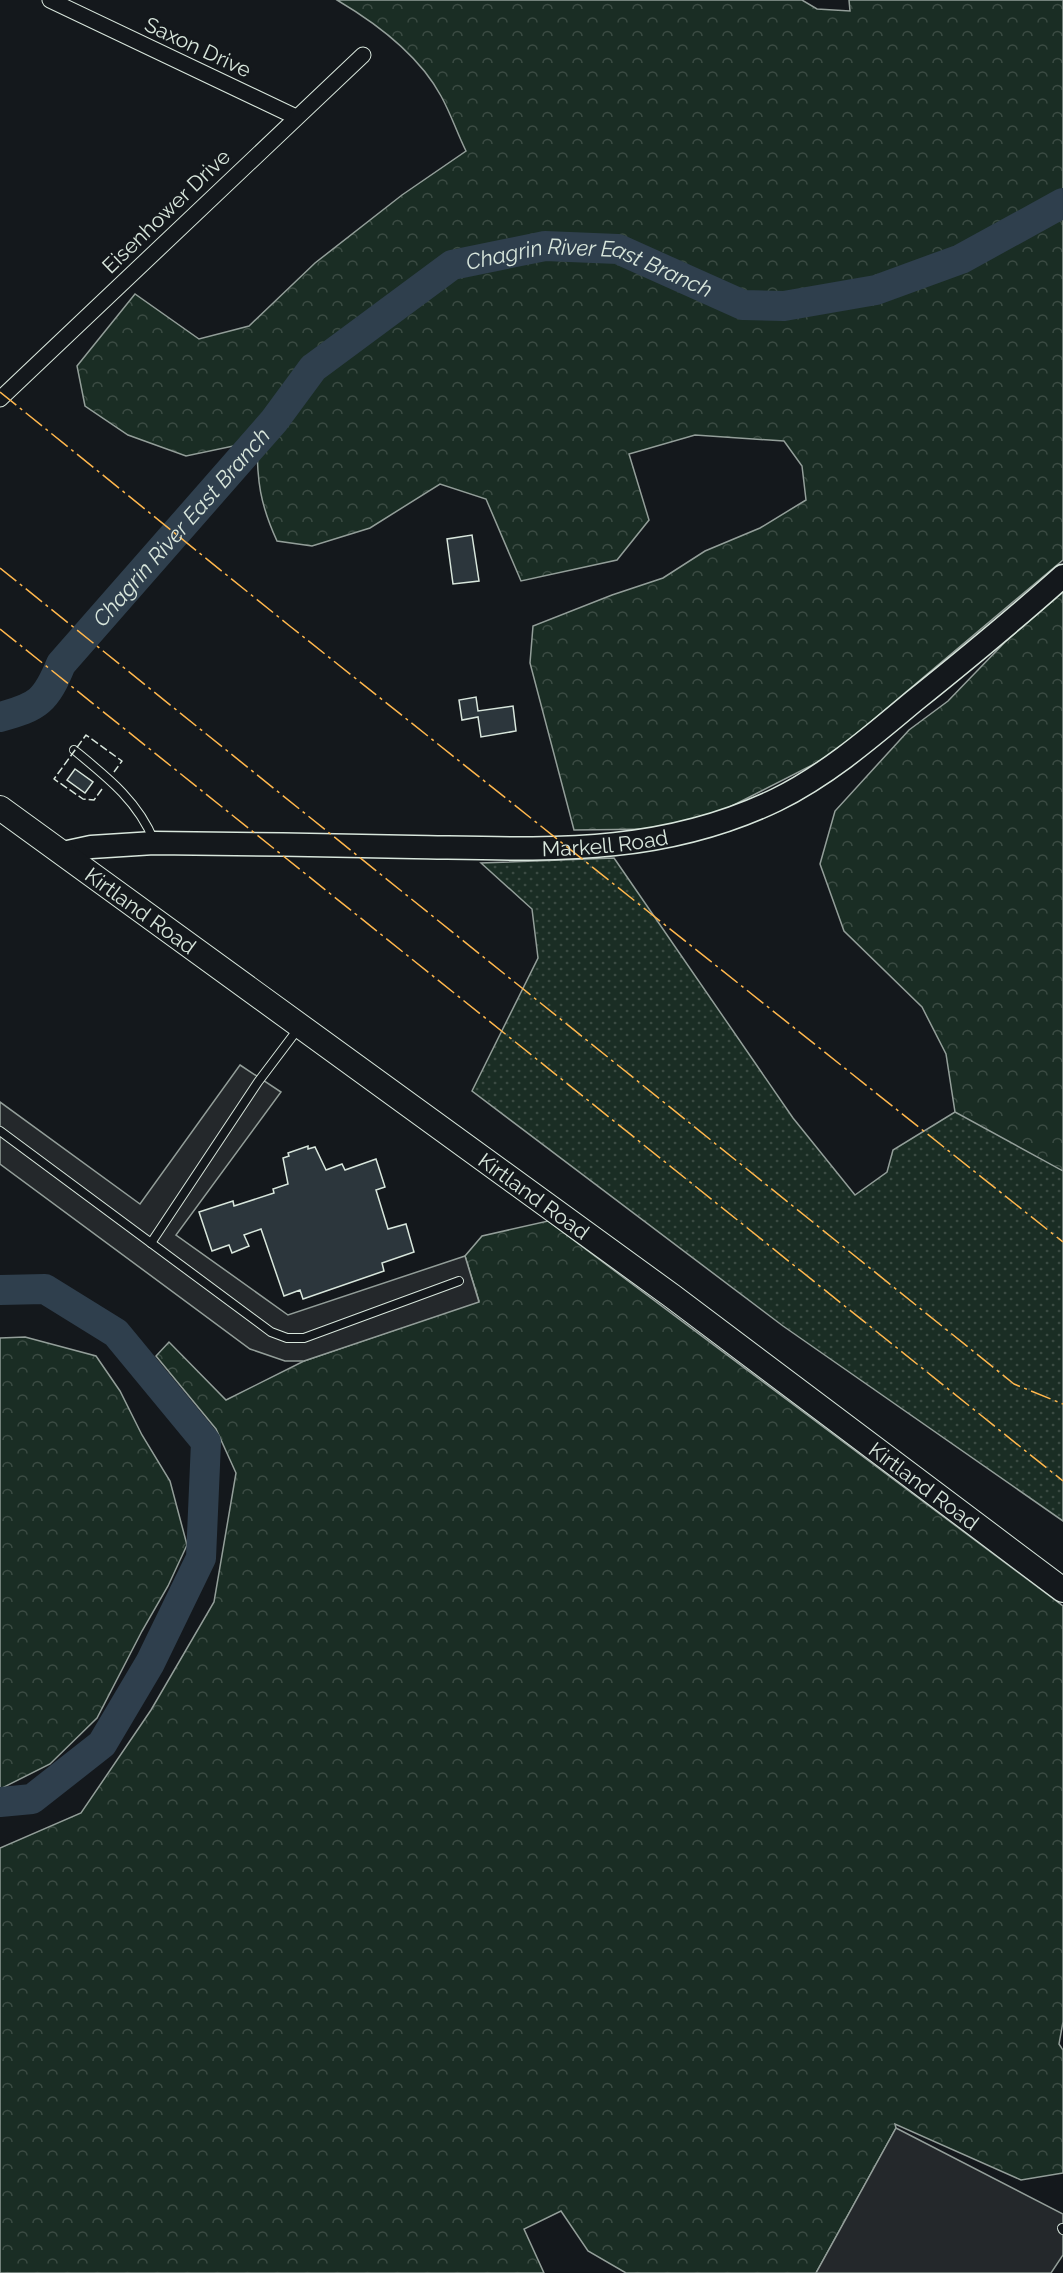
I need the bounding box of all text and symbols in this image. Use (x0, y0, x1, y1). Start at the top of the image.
street label: Saxon Drive (141, 11, 255, 83)
street label: Eisenhower Drive (97, 144, 235, 278)
water label: Chagrin River East Branch (464, 233, 716, 303)
water label: Chagrin River East Branch (87, 422, 275, 632)
street label: Markell Road (542, 824, 670, 861)
street label: Kirtland Road (81, 862, 201, 959)
street label: Kirtland Road (474, 1147, 594, 1244)
street label: Kirtland Road (864, 1436, 984, 1535)

